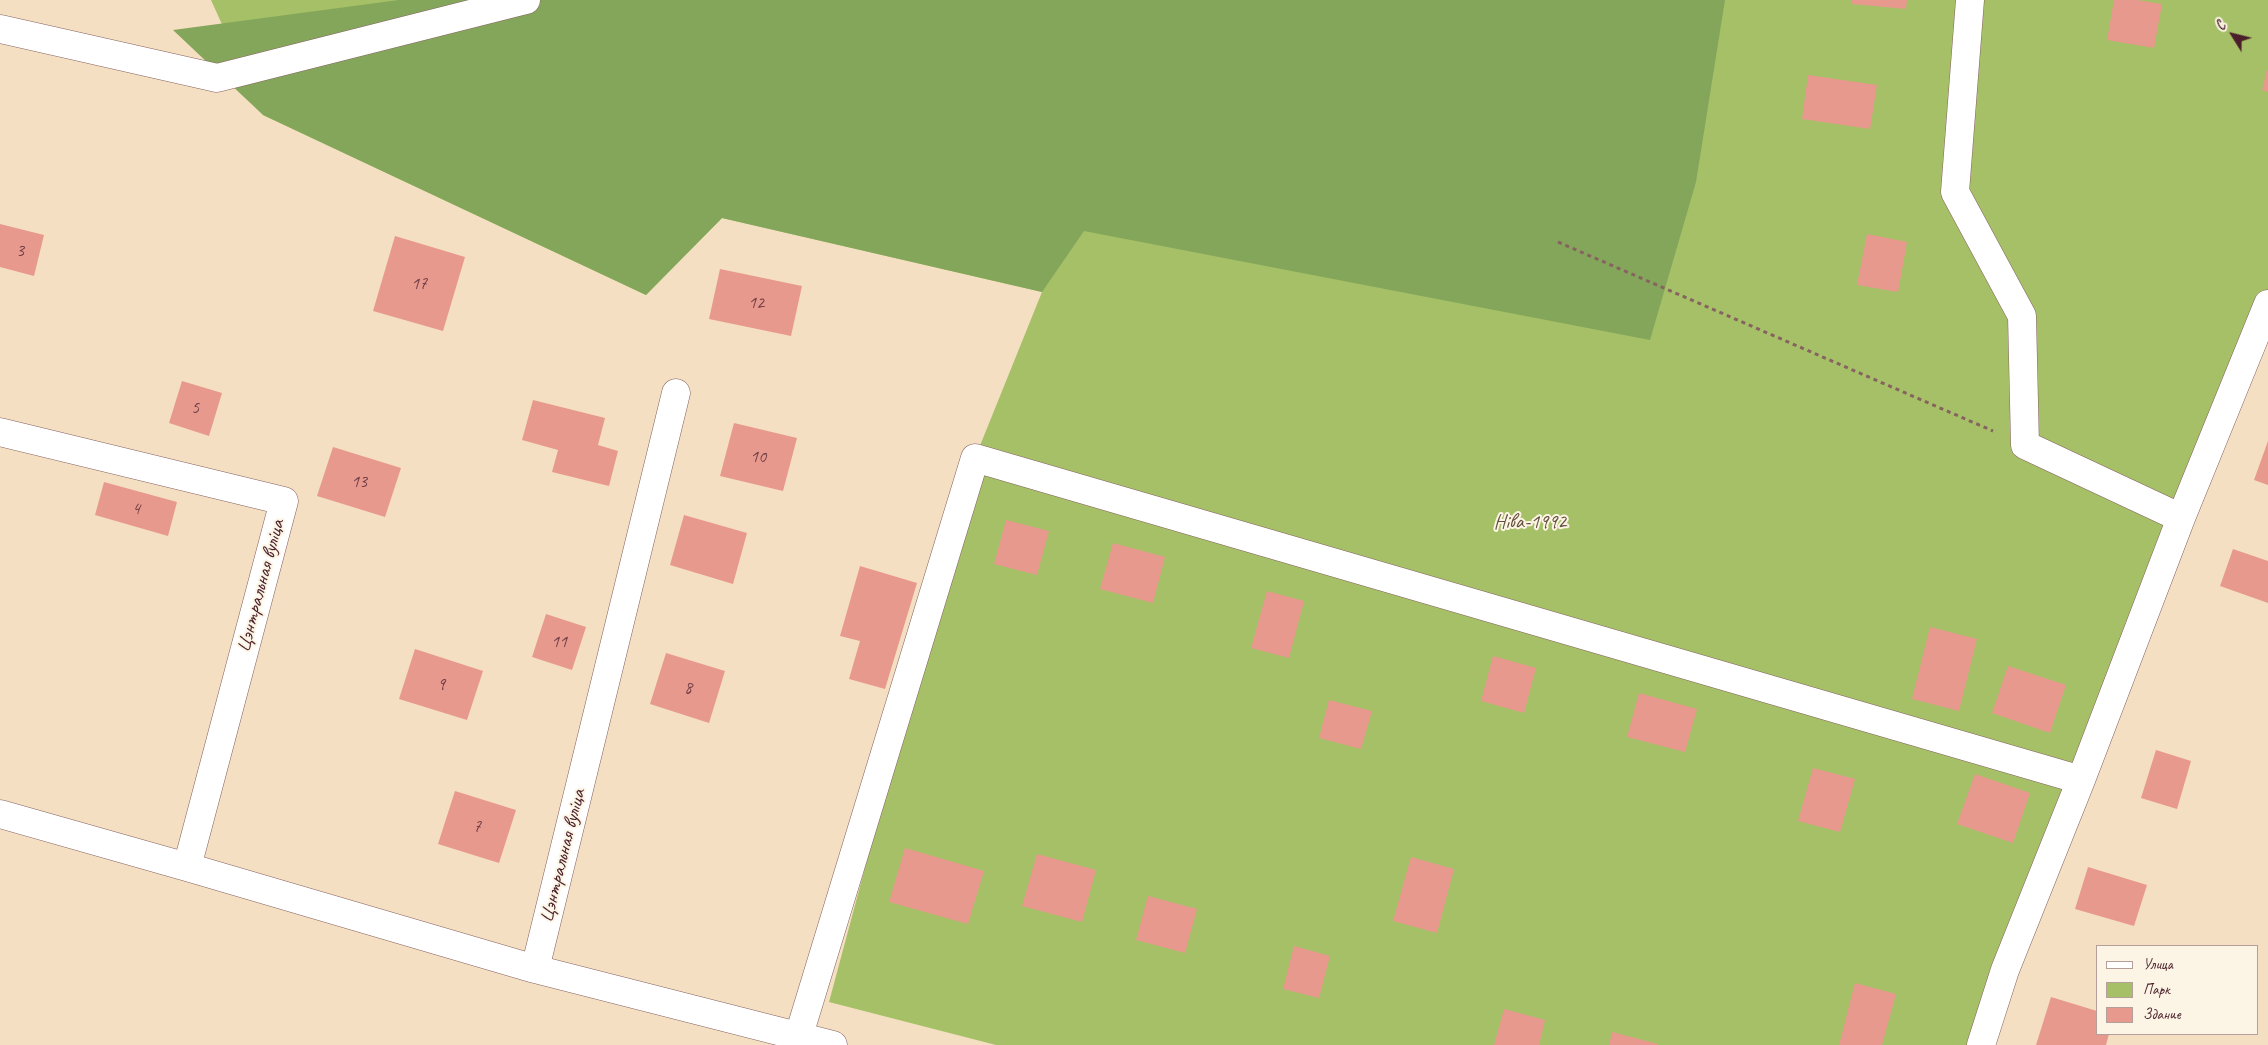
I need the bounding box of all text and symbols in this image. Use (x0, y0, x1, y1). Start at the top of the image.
north arrow (2208, 10, 2258, 60)
text: С (2212, 18, 2229, 34)
house number: 3 (16, 240, 24, 262)
house number: 17 (411, 273, 427, 295)
house number: 12 (748, 292, 764, 314)
house number: 5 (191, 397, 199, 419)
house number: 10 (750, 446, 766, 468)
house number: 13 (351, 471, 367, 493)
house number: 4 (132, 498, 140, 520)
park label: Ніва-1992 (1494, 511, 1566, 535)
street label: Цэнтральная вуліца (232, 517, 290, 655)
house number: 11 (551, 631, 567, 653)
house number: 9 (437, 674, 445, 696)
house number: 8 (684, 677, 692, 699)
street label: Цэнтральная вуліца (535, 787, 591, 925)
house number: 7 (473, 816, 481, 838)
legend (2096, 945, 2258, 1035)
text: Улица (2143, 955, 2173, 974)
text: Парк (2143, 980, 2170, 999)
text: Здание (2143, 1005, 2181, 1024)

